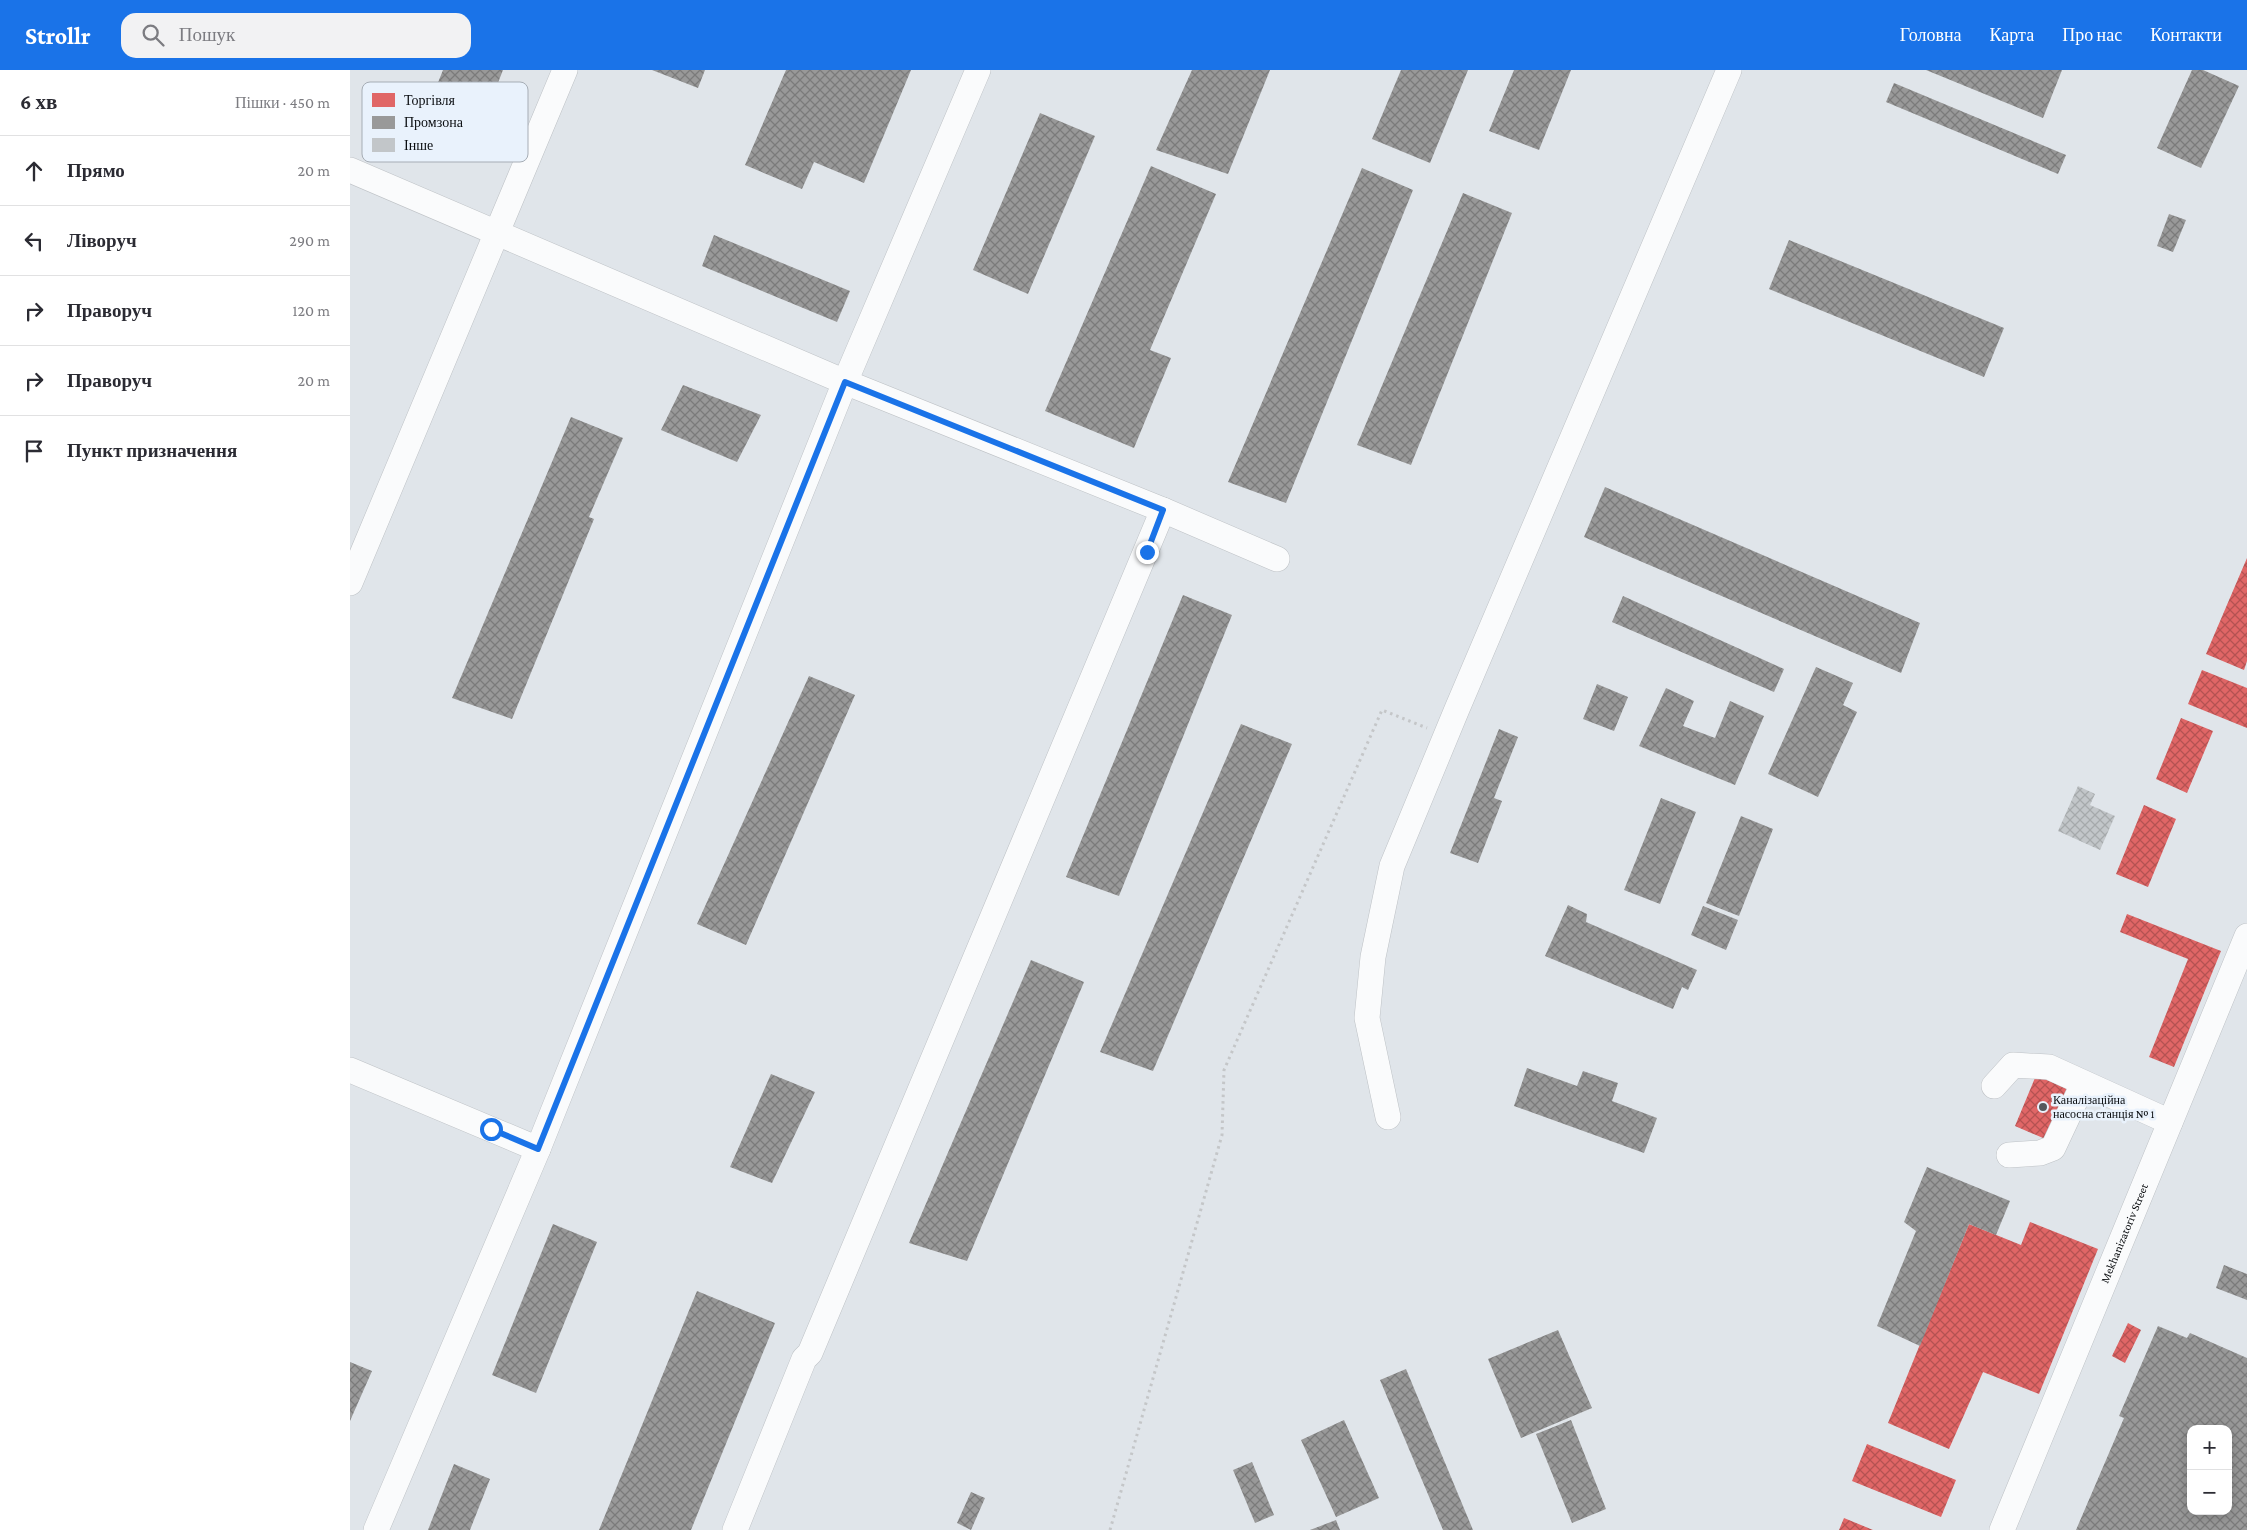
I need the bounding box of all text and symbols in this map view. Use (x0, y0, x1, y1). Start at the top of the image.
search box (121, 13, 471, 58)
icon: search (139, 21, 167, 49)
text: Strollr (25, 22, 91, 49)
text: Пошук (179, 24, 235, 45)
text: Головна (1900, 25, 1962, 45)
text: Карта (1990, 25, 2034, 45)
text: Про нас (2062, 25, 2122, 45)
text: Контакти (2150, 25, 2222, 45)
legend (362, 82, 528, 162)
text: 6 хв (20, 90, 57, 114)
text: Торгівля (404, 92, 456, 108)
text: Пішки · 450 m (235, 94, 330, 111)
text: Промзона (404, 114, 464, 130)
text: Інше (404, 137, 433, 153)
icon: ahead (20, 157, 48, 185)
text: Прямо (67, 160, 125, 181)
text: 20 m (297, 162, 330, 179)
icon: left (20, 227, 48, 255)
text: Ліворуч (67, 230, 137, 251)
text: 290 m (289, 232, 330, 249)
icon: right (20, 297, 48, 325)
text: Праворуч (67, 300, 152, 321)
text: 120 m (292, 302, 330, 319)
icon: right (20, 367, 48, 395)
text: Праворуч (67, 370, 152, 391)
text: 20 m (297, 372, 330, 389)
icon: arrive (20, 437, 48, 465)
text: Пункт призначення (67, 440, 237, 461)
route end (1136, 541, 1159, 564)
place label: Каналізаційна насосна станція № 1 (2053, 1093, 2155, 1121)
marker: Каналізаційна насосна станція № 1 (2037, 1101, 2049, 1113)
route start (480, 1118, 503, 1141)
street label: Mekhanizatoriv Street (2098, 1180, 2152, 1285)
map controls (2187, 1425, 2232, 1515)
button: + (2187, 1425, 2232, 1470)
button: − (2187, 1470, 2232, 1515)

